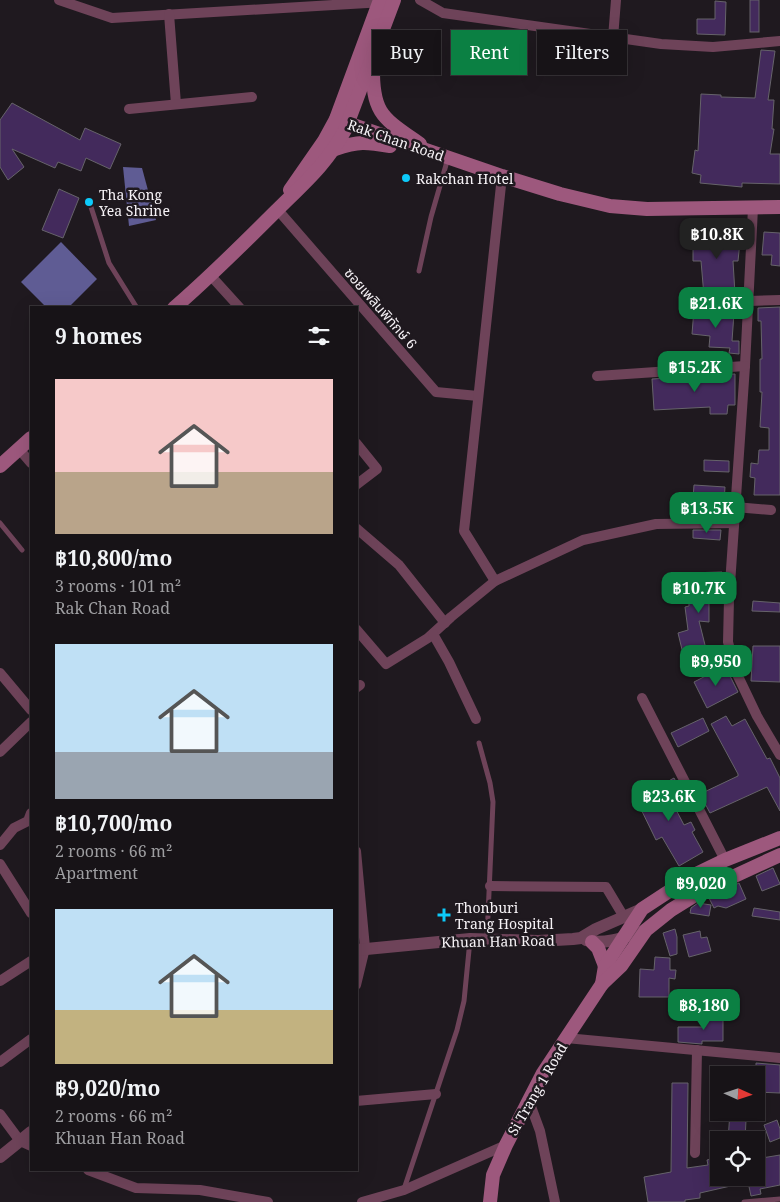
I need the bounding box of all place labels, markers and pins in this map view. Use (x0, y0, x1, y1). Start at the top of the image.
place label: Rakchan Hotel (416, 169, 514, 188)
marker: Rakchan Hotel (400, 172, 412, 184)
place label: Tha Kong Yea Shrine (98, 185, 170, 220)
marker: Tha Kong Yea Shrine (83, 196, 95, 208)
pin: ฿10.8K (676, 218, 758, 260)
pin: ฿21.6K (675, 286, 757, 329)
pin: ฿15.2K (654, 350, 736, 393)
pin: ฿13.5K (666, 492, 748, 534)
pin: ฿10.7K (658, 572, 740, 614)
pin: ฿9,950 (675, 644, 757, 687)
pin: ฿23.6K (628, 780, 710, 822)
pin: ฿9,020 (660, 866, 742, 909)
place label: Thonburi Trang Hospital (455, 898, 554, 933)
marker: Thonburi Trang Hospital (437, 908, 451, 922)
pin: ฿8,180 (663, 988, 745, 1031)

